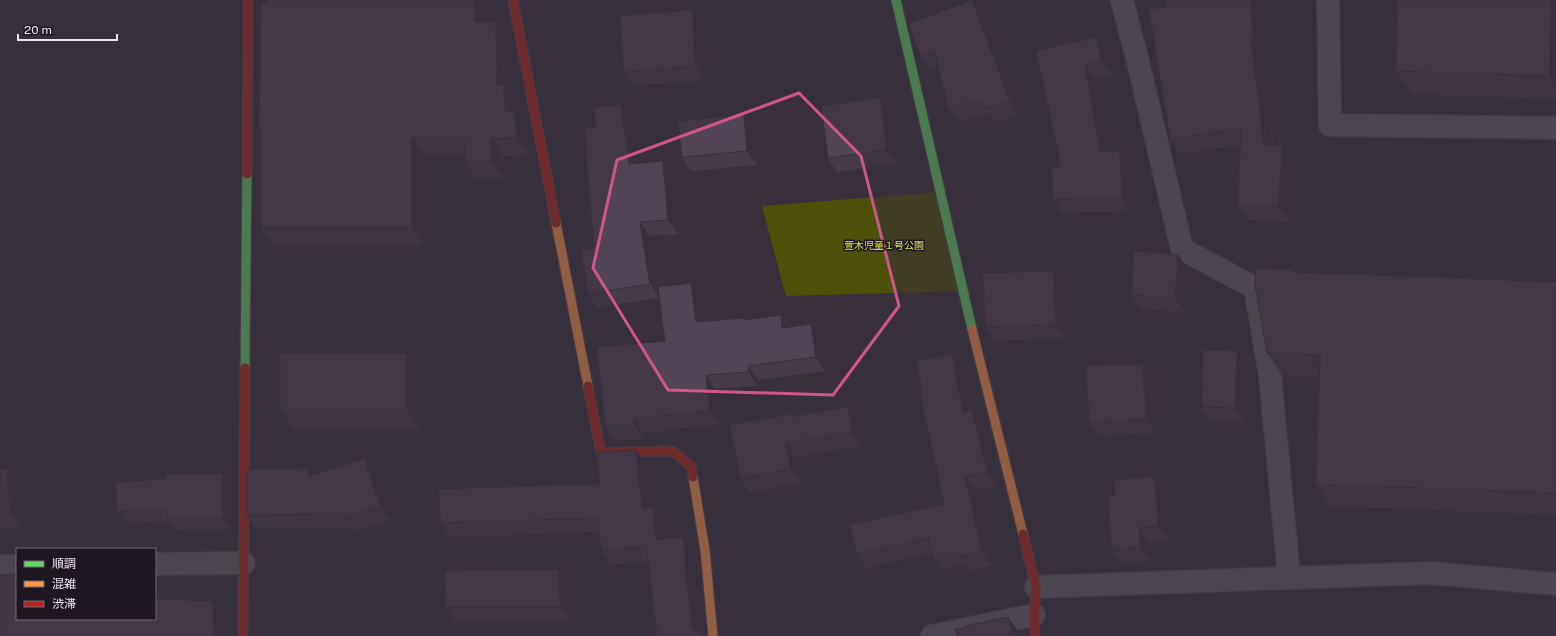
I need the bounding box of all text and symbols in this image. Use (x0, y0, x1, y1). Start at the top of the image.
scale bar (18, 16, 117, 42)
text: 20 m (24, 23, 52, 37)
park label: 萱木児童１号公園 (844, 239, 924, 251)
legend (16, 548, 156, 620)
text: 順調 (52, 557, 76, 571)
text: 混雑 (52, 577, 76, 591)
text: 渋滞 (52, 597, 76, 611)

